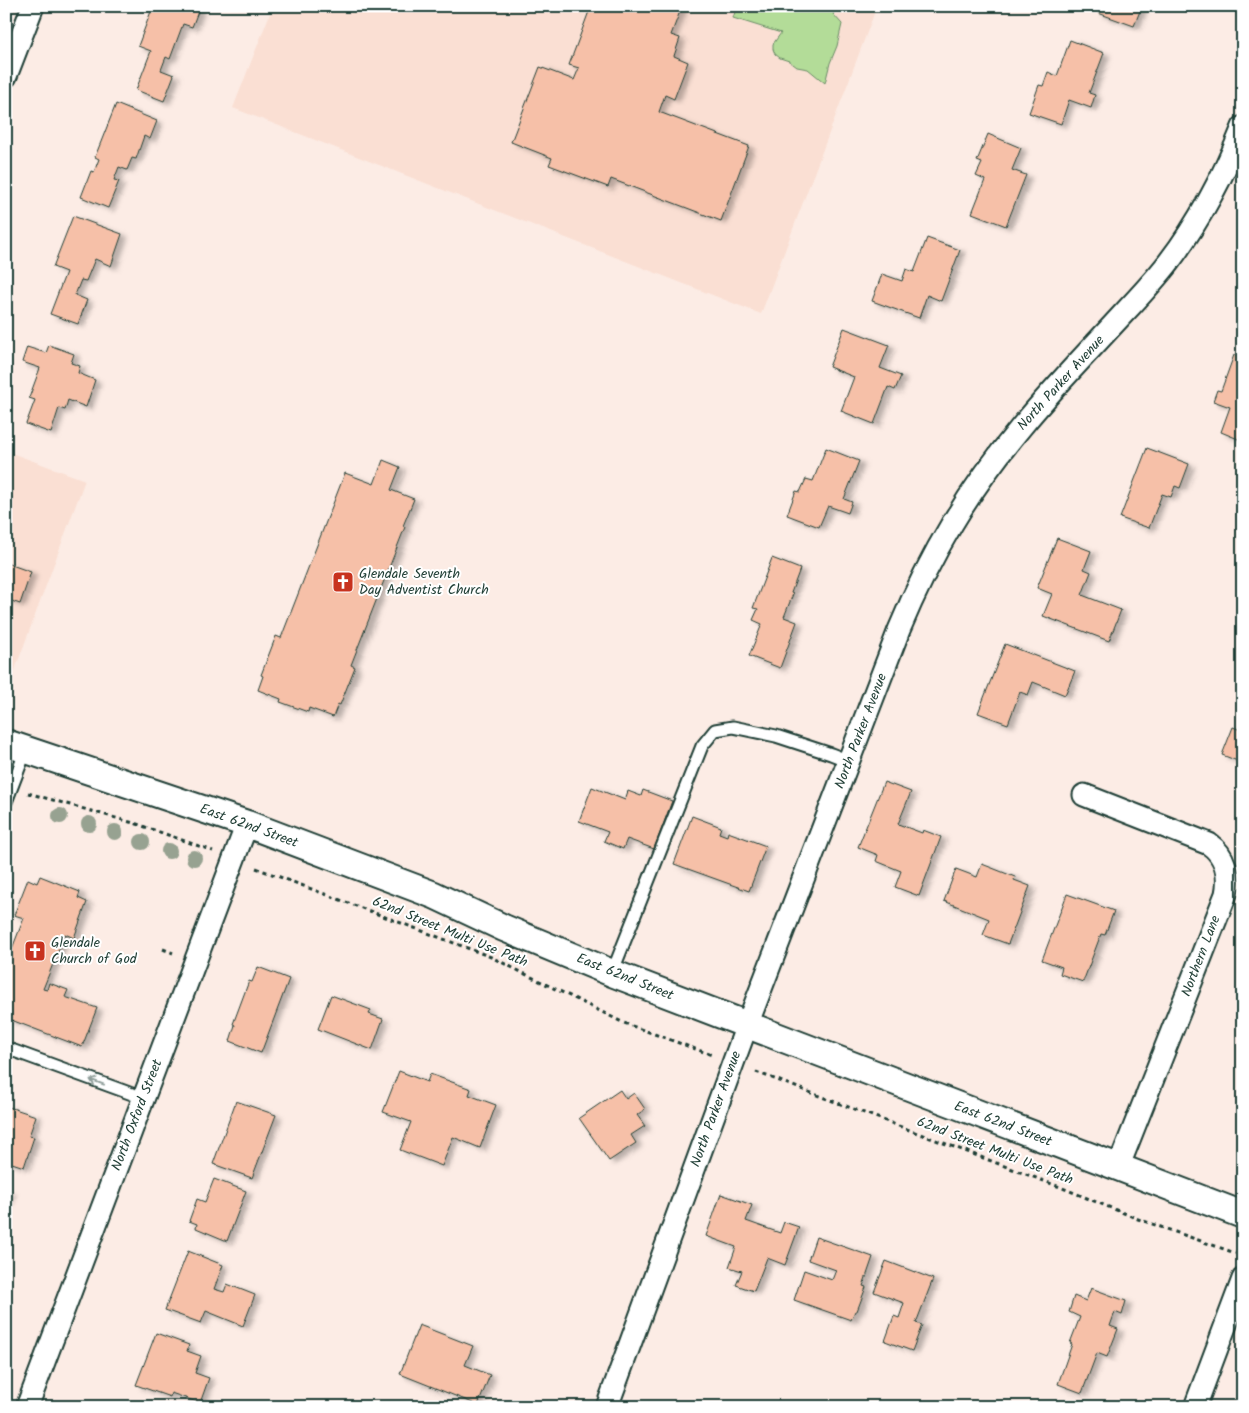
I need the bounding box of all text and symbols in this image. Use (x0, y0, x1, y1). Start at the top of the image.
street label: North Parker Avenue (1012, 330, 1110, 436)
place label: Glendale Seventh Day Adventist Church (359, 563, 489, 601)
church icon: Glendale Seventh Day Adventist Church (331, 570, 355, 594)
street label: North Parker Avenue (829, 669, 893, 792)
street label: East 62nd Street (197, 798, 302, 854)
street label: 62nd Street Multi Use Path (369, 891, 531, 973)
street label: Northern Lane (1175, 912, 1227, 1000)
place label: Glendale Church of God (51, 932, 138, 970)
church icon: Glendale Church of God (23, 939, 47, 963)
street label: East 62nd Street (573, 947, 678, 1007)
street label: North Parker Avenue (685, 1047, 747, 1170)
street label: North Oxford Street (106, 1055, 169, 1174)
one-way arrow (90, 1077, 106, 1086)
street label: East 62nd Street (951, 1095, 1056, 1153)
street label: 62nd Street Multi Use Path (914, 1111, 1076, 1191)

